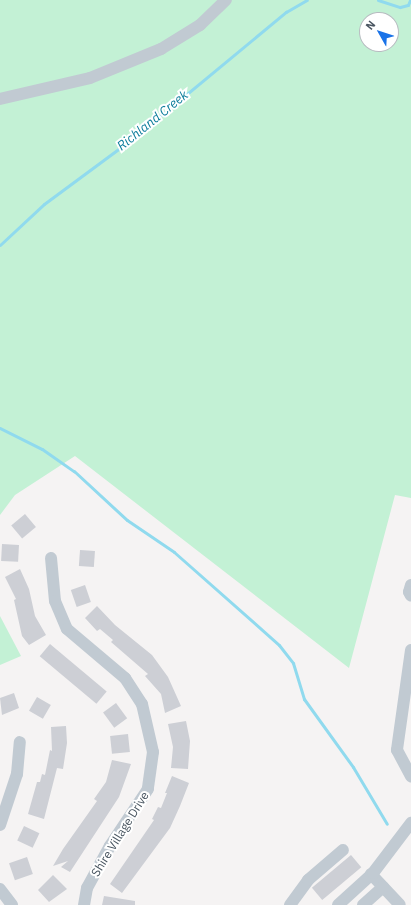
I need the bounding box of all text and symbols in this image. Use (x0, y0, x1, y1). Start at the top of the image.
north arrow (359, 12, 399, 52)
text: N (363, 18, 378, 33)
water label: Richland Creek (114, 88, 192, 154)
street label: Shire Village Drive (88, 789, 152, 879)

